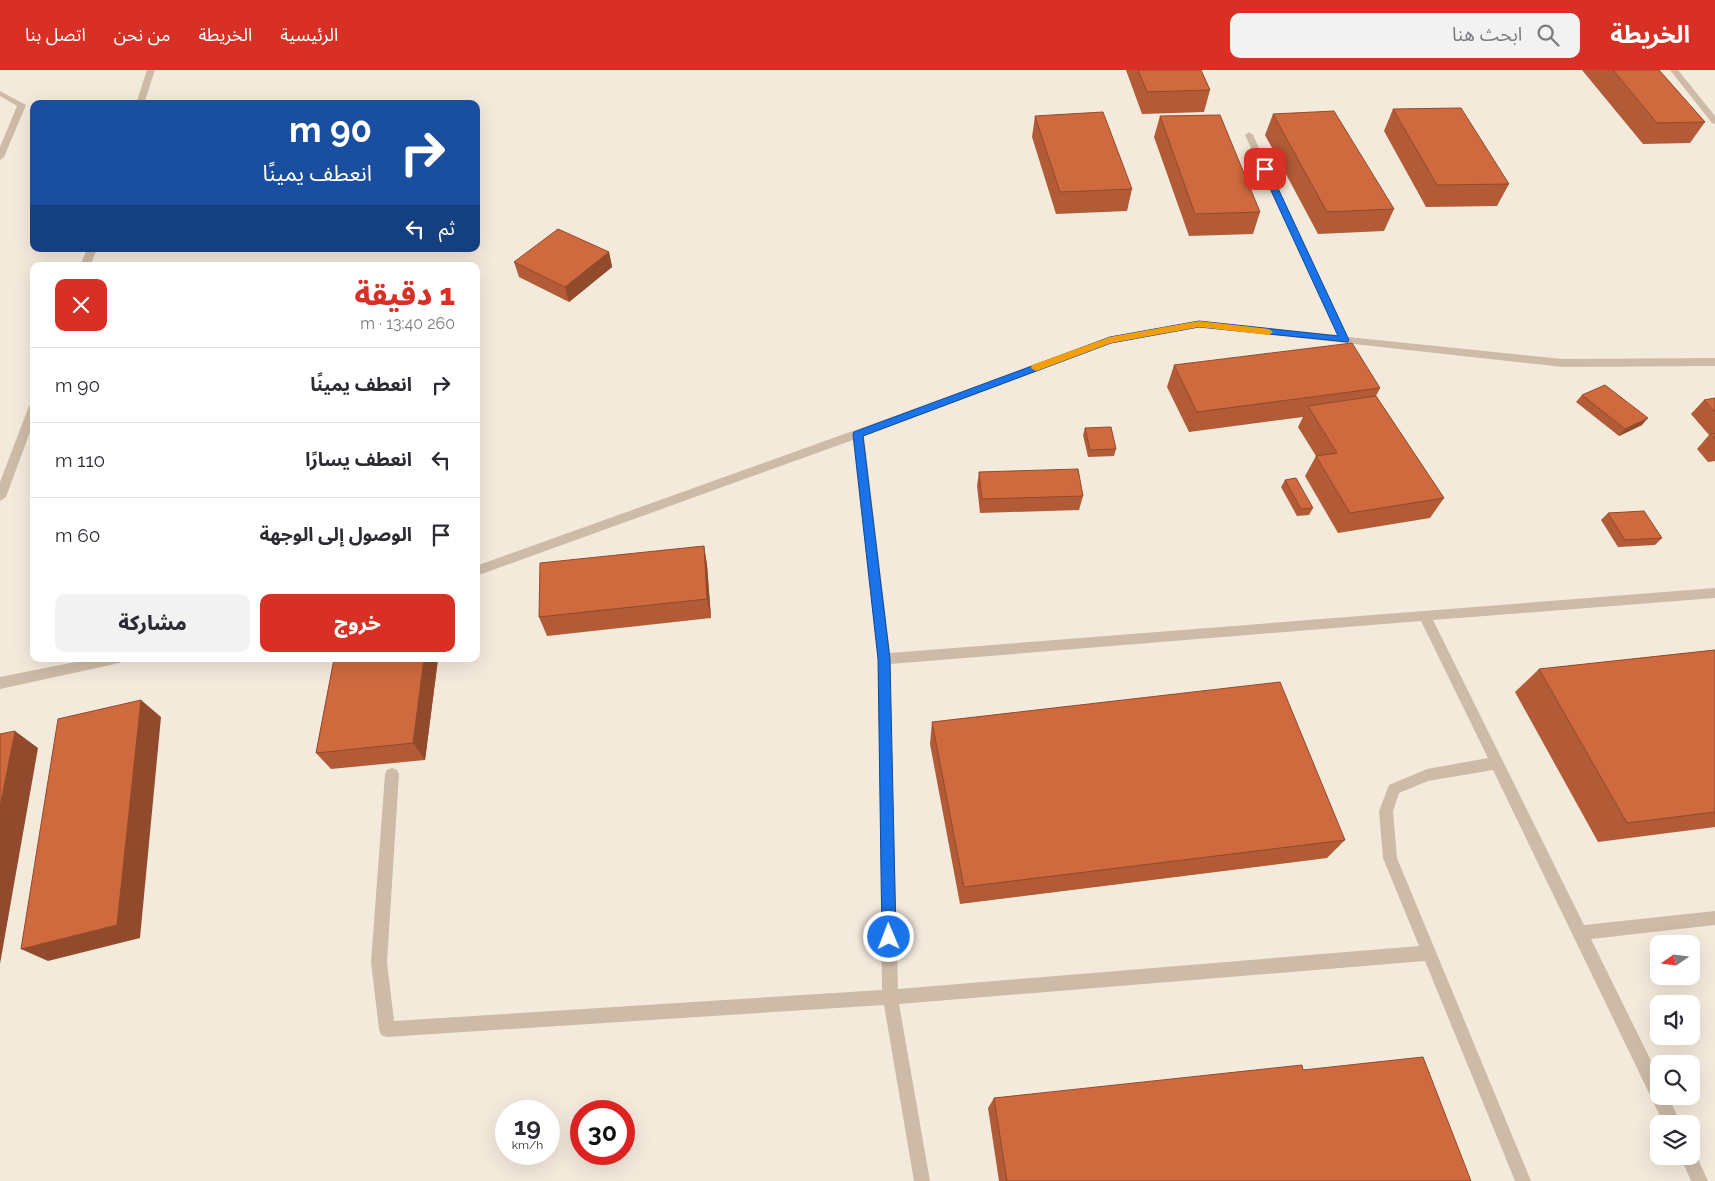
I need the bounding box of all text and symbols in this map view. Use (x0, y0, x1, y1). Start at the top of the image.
search box (1230, 13, 1580, 58)
text: الخريطة (1610, 20, 1690, 49)
icon: search (1534, 21, 1562, 49)
text: ابحث هنا (1452, 23, 1522, 45)
text: اتصل بنا (25, 24, 86, 45)
text: من نحن (114, 24, 170, 45)
text: الخريطة (198, 24, 252, 45)
text: الرئيسية (280, 24, 338, 45)
text: 90 m (289, 109, 372, 150)
icon: right (390, 120, 455, 185)
pin (1244, 148, 1286, 190)
icon: arrive (1251, 155, 1279, 183)
text: انعطف يمينًا (263, 160, 372, 186)
icon: left (401, 215, 429, 243)
text: ثم (439, 217, 455, 239)
text: 1 دقيقة (354, 277, 455, 312)
button: close (55, 279, 107, 331)
text: 260 m · 13:40 (360, 314, 455, 333)
icon: right (427, 371, 455, 399)
text: انعطف يمينًا (310, 373, 412, 395)
text: 90 m (55, 374, 100, 396)
icon: left (427, 446, 455, 474)
text: انعطف يسارًا (305, 448, 412, 470)
text: 110 m (55, 449, 105, 471)
icon: arrive (427, 521, 455, 549)
text: الوصول إلى الوجهة (259, 523, 412, 545)
text: 60 m (55, 524, 100, 546)
button: مشاركة (55, 594, 250, 652)
button: خروج (260, 594, 455, 652)
position arrow (862, 910, 914, 962)
north arrow (1650, 935, 1700, 985)
map controls (1650, 935, 1700, 1165)
button: sound (1650, 995, 1700, 1045)
button: search (1650, 1055, 1700, 1105)
speed limit sign: 30 (570, 1100, 635, 1165)
text: 19 (514, 1111, 541, 1141)
button: layers (1650, 1115, 1700, 1165)
text: km/h (512, 1138, 543, 1152)

